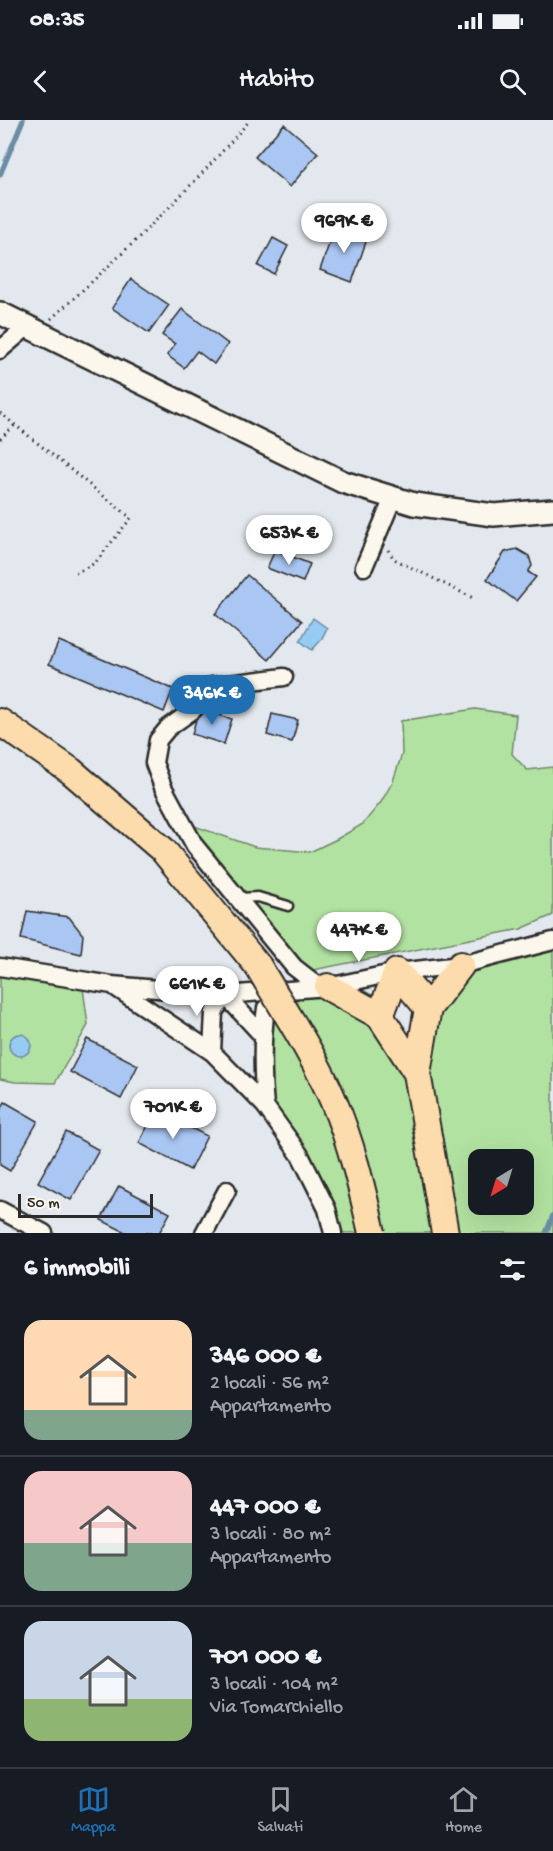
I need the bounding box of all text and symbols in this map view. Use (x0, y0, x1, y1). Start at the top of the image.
text: 08:35 (30, 8, 84, 34)
icon: back (24, 65, 57, 98)
text: Habito (239, 65, 314, 97)
icon: search (496, 65, 529, 98)
pin: 969K € (295, 203, 393, 254)
text: 969K € (315, 211, 373, 234)
pin: 653K € (240, 515, 338, 566)
text: 653K € (260, 523, 318, 546)
pin: 346K € (163, 675, 261, 726)
text: 346K € (183, 683, 241, 706)
pin: 447K € (310, 912, 408, 963)
text: 447K € (331, 920, 387, 943)
pin: 661K € (148, 966, 246, 1017)
text: 661K € (169, 974, 225, 997)
pin: 701K € (124, 1089, 222, 1140)
text: 701K € (144, 1097, 202, 1120)
north arrow (468, 1149, 534, 1215)
map controls (468, 1149, 534, 1215)
scale bar (18, 1191, 153, 1218)
text: 50 m (27, 1195, 60, 1214)
icon: filters (496, 1253, 529, 1286)
text: 6 immobili (24, 1254, 130, 1285)
text: 346 000 € (210, 1342, 321, 1373)
icon: home (72, 1344, 144, 1416)
text: 2 locali · 56 m² (210, 1373, 329, 1396)
text: Appartamento (210, 1396, 332, 1419)
text: 447 000 € (210, 1493, 320, 1524)
icon: home (72, 1495, 144, 1567)
text: 3 locali · 80 m² (210, 1524, 331, 1547)
text: Appartamento (210, 1547, 332, 1570)
text: 701 000 € (210, 1643, 321, 1674)
icon: home (72, 1645, 144, 1717)
text: 3 locali · 104 m² (210, 1674, 338, 1697)
text: Via Tomarchiello (210, 1697, 343, 1720)
tab: Mappa (71, 1783, 116, 1838)
tab: Salvati (257, 1783, 303, 1838)
tab: Home (445, 1783, 482, 1838)

